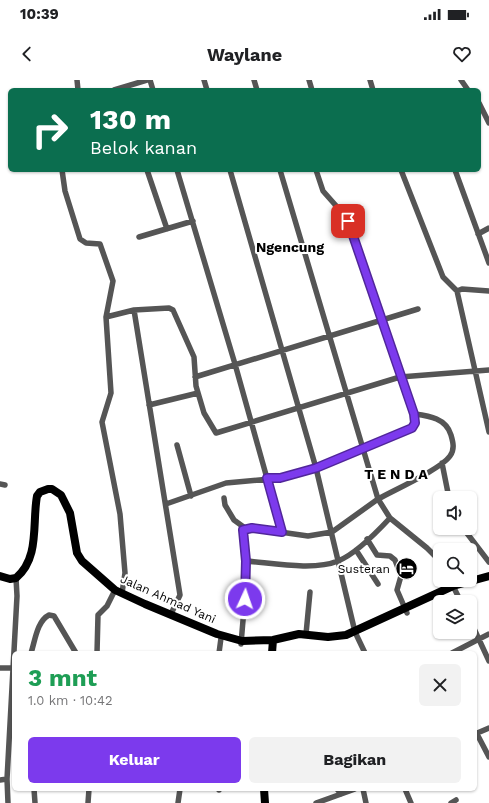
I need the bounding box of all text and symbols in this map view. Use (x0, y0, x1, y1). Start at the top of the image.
text: 10:39 (20, 5, 59, 23)
icon: back (16, 43, 38, 65)
icon: heart (451, 43, 473, 65)
text: Waylane (207, 44, 282, 65)
text: 130 m (90, 103, 171, 136)
icon: right (24, 104, 76, 156)
text: Belok kanan (90, 137, 197, 158)
pin (331, 204, 365, 238)
icon: arrive (337, 210, 359, 232)
district label: Ngencung (256, 239, 324, 255)
district label: T E N D A (364, 466, 428, 482)
map controls (433, 491, 477, 639)
button: sound (433, 491, 477, 535)
button: search (433, 543, 477, 587)
hotel icon: Susteran (393, 556, 419, 582)
place label: Susteran (338, 562, 390, 576)
street label: Jalan Ahmad Yani (118, 572, 218, 626)
position arrow (224, 578, 266, 620)
button: layers (433, 595, 477, 639)
text: 3 mnt (28, 664, 97, 692)
button: close (419, 664, 461, 706)
text: 1.0 km · 10:42 (28, 693, 113, 708)
button: Keluar (28, 737, 241, 783)
button: Bagikan (249, 737, 461, 783)

